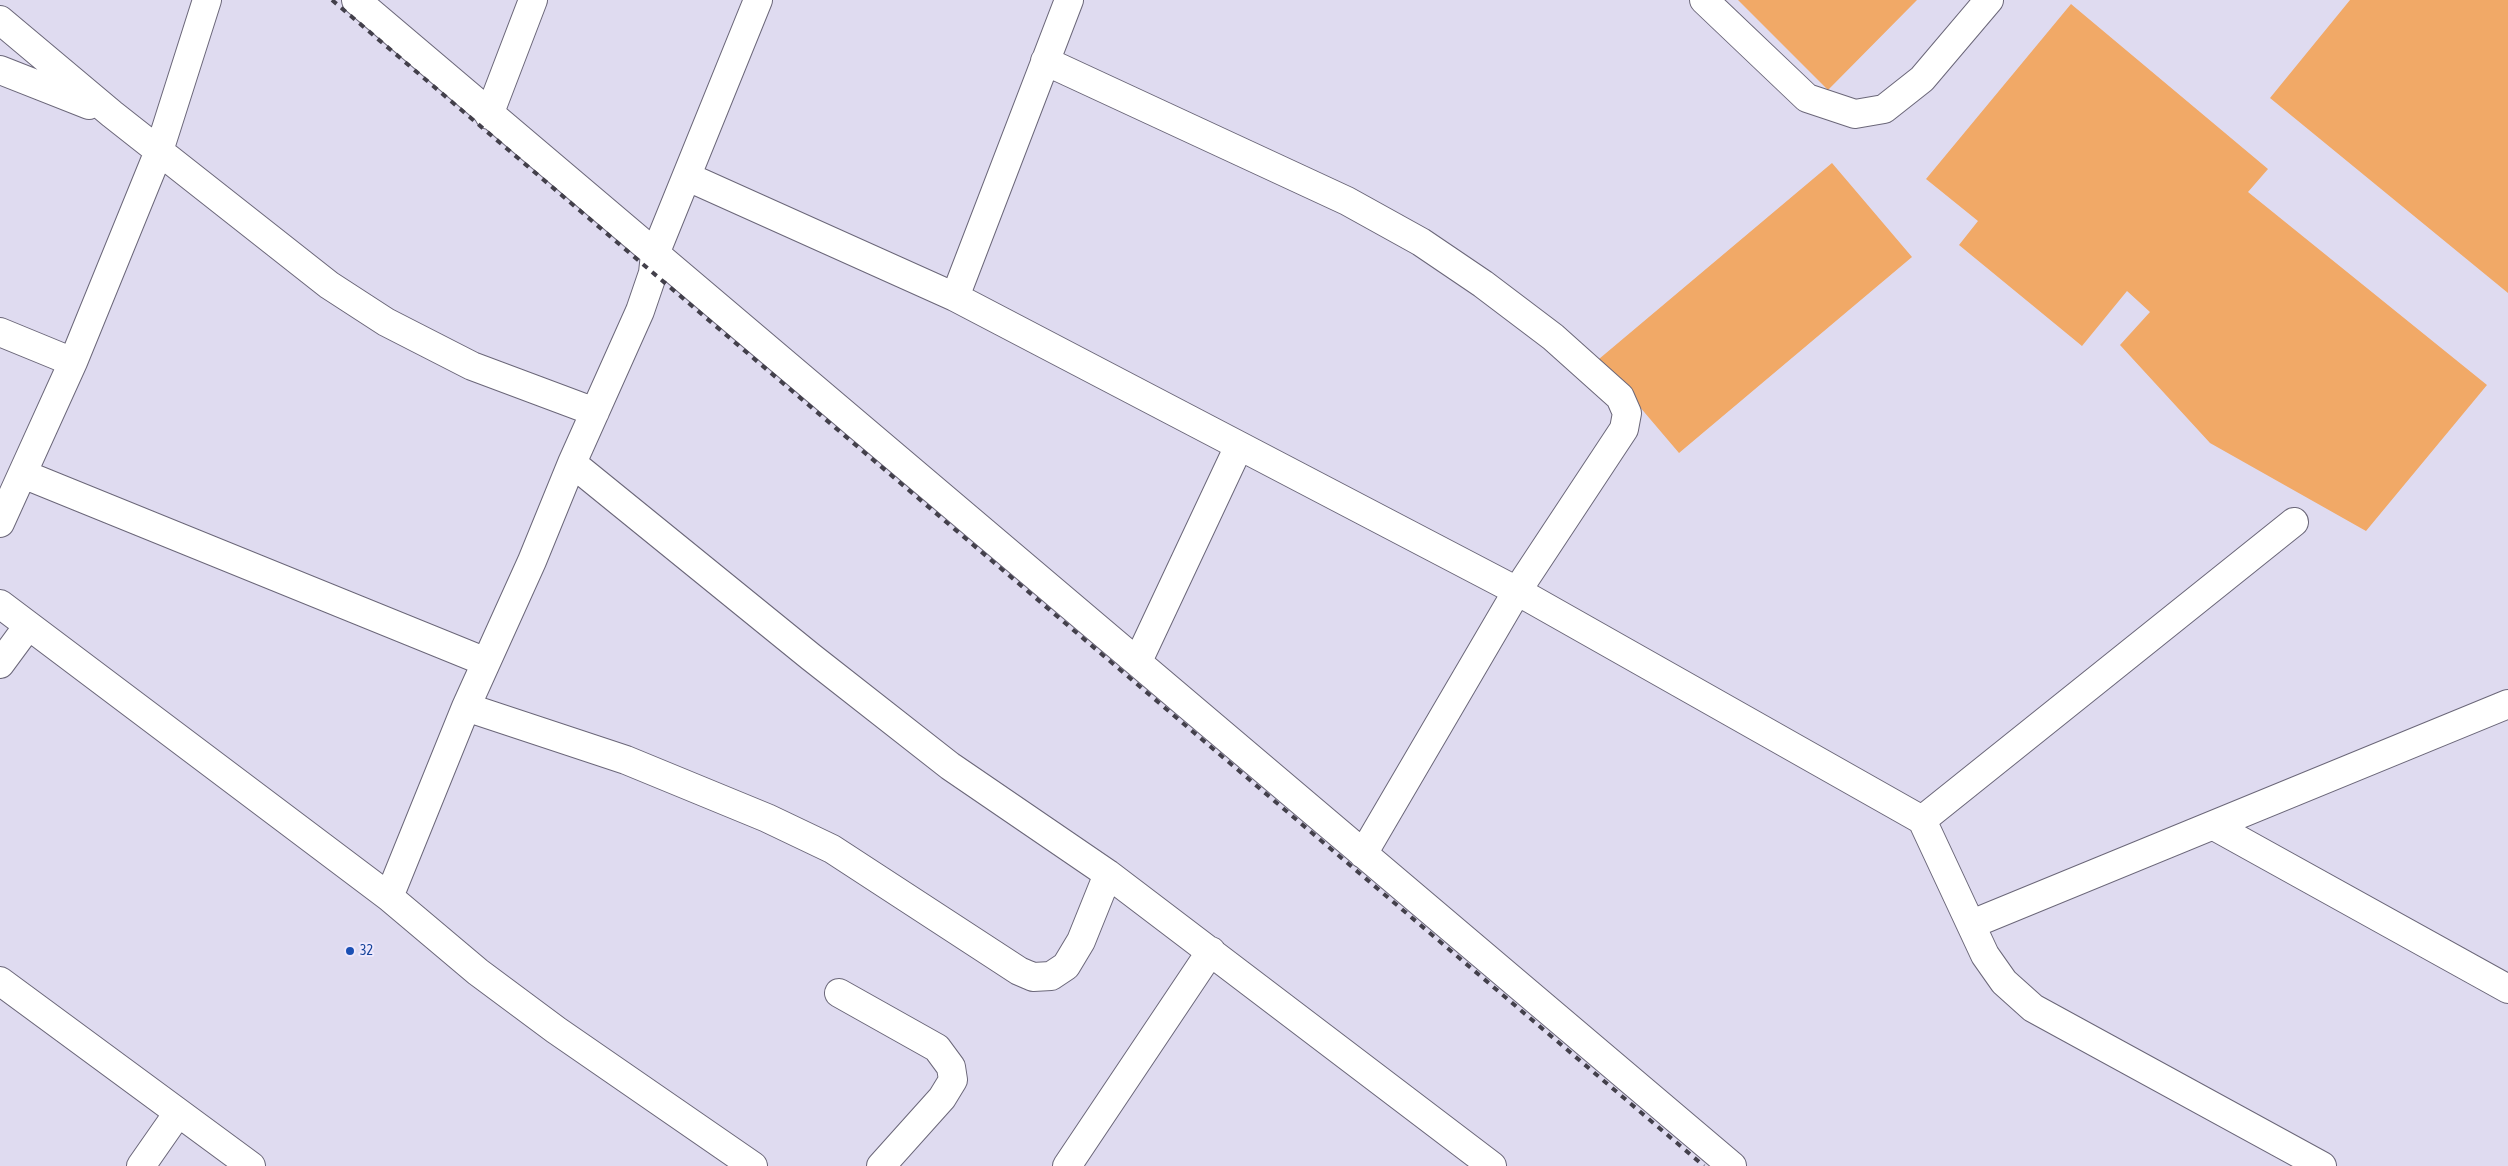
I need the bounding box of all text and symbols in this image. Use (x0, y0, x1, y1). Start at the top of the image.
place label: 32 (360, 943, 373, 959)
marker: 32 (344, 945, 356, 957)

